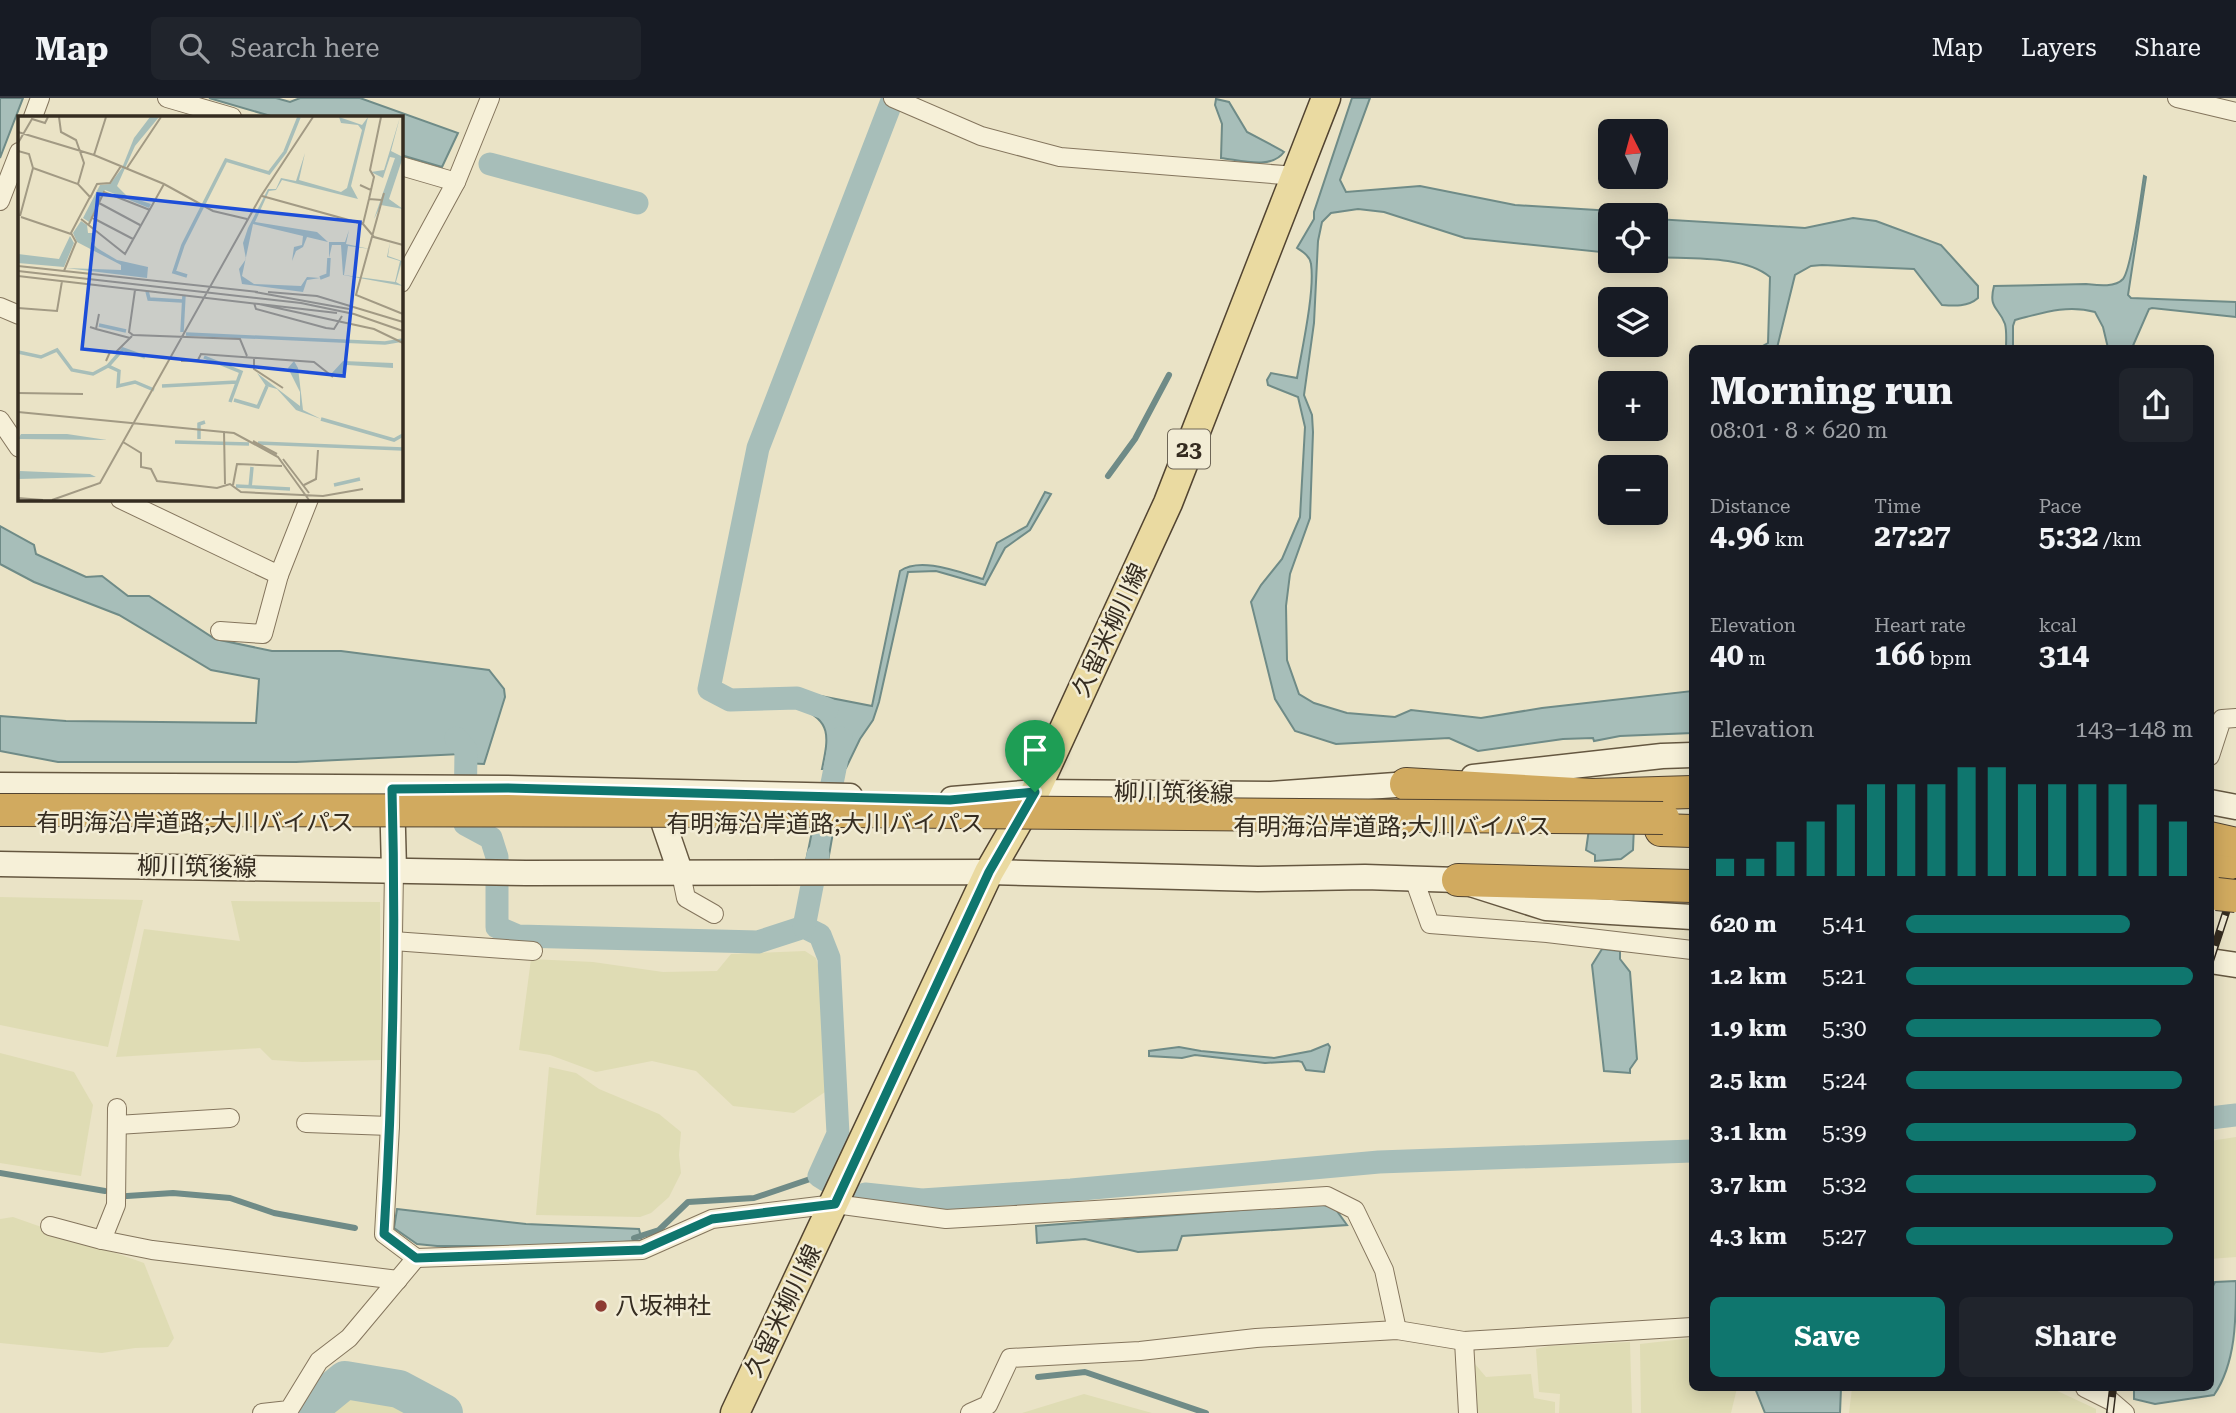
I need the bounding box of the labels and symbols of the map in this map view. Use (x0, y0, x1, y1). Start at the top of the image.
inset map (18, 116, 402, 500)
north arrow (1598, 119, 1668, 189)
road number: 23 (1168, 430, 1210, 468)
street label: 久留米柳川線 (1067, 559, 1153, 701)
pin (1005, 720, 1065, 792)
street label: 柳川筑後線 (1114, 778, 1234, 808)
street label: 有明海沿岸道路;大川バイパス (36, 809, 354, 837)
street label: 有明海沿岸道路;大川バイパス (666, 810, 984, 838)
street label: 有明海沿岸道路;大川バイパス (1233, 813, 1551, 841)
street label: 柳川筑後線 (137, 852, 257, 882)
street label: 久留米柳川線 (739, 1240, 827, 1382)
place label: 八坂神社 (615, 1292, 711, 1320)
marker: 八坂神社 (593, 1298, 609, 1314)

